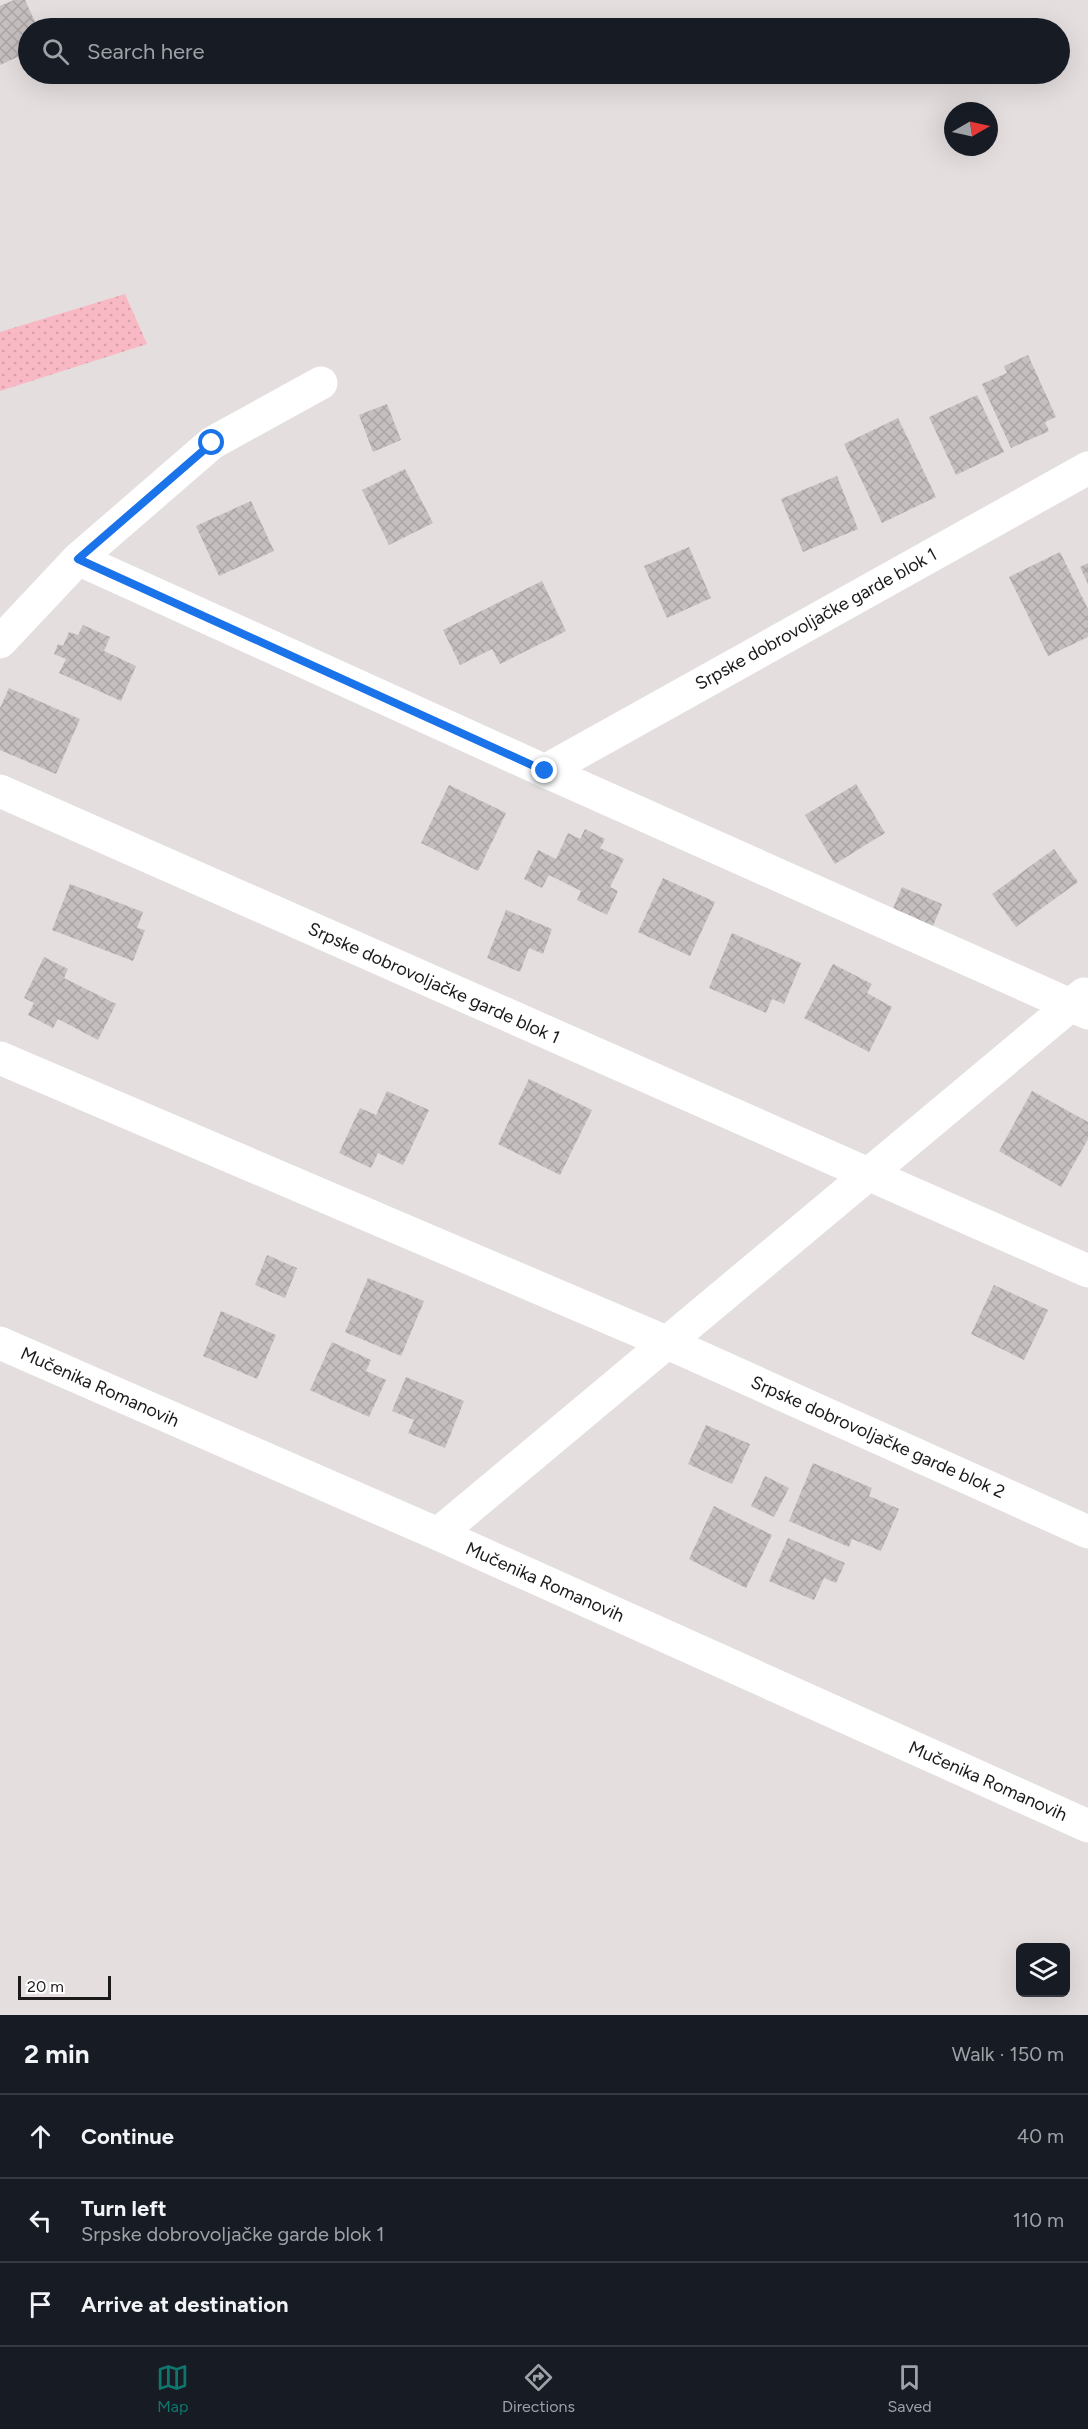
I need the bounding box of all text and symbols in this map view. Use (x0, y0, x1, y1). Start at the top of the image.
search box (18, 18, 1070, 84)
icon: search (39, 35, 72, 68)
text: Search here (87, 38, 205, 65)
north arrow (944, 102, 998, 156)
route start (198, 429, 224, 455)
street label: Srpske dobrovoljačke garde blok 1 (691, 543, 941, 695)
route end (531, 757, 557, 783)
street label: Srpske dobrovoljačke garde blok 1 (305, 917, 563, 1049)
street label: Mučenika Romanovih (17, 1342, 183, 1432)
street label: Srpske dobrovoljačke garde blok 2 (748, 1371, 1008, 1503)
street label: Mučenika Romanovih (462, 1537, 628, 1627)
street label: Mučenika Romanovih (905, 1736, 1071, 1826)
map controls (1016, 1943, 1070, 1997)
button: layers (1016, 1943, 1070, 1997)
scale bar (18, 1973, 111, 2000)
text: 20 m (27, 1977, 64, 1996)
text: 2 min (24, 2038, 90, 2070)
text: Walk · 150 m (952, 2042, 1064, 2066)
icon: ahead (24, 2120, 57, 2153)
text: Continue (81, 2123, 174, 2150)
text: 40 m (1017, 2124, 1064, 2148)
text: Turn left (81, 2195, 167, 2222)
icon: left (24, 2204, 57, 2237)
text: 110 m (1013, 2208, 1064, 2232)
text: Srpske dobrovoljačke garde blok 1 (81, 2222, 384, 2246)
icon: arrive (24, 2288, 57, 2321)
text: Arrive at destination (81, 2291, 289, 2318)
tab: Map (156, 2361, 189, 2416)
tab: Directions (502, 2361, 575, 2416)
tab: Saved (888, 2361, 932, 2416)

